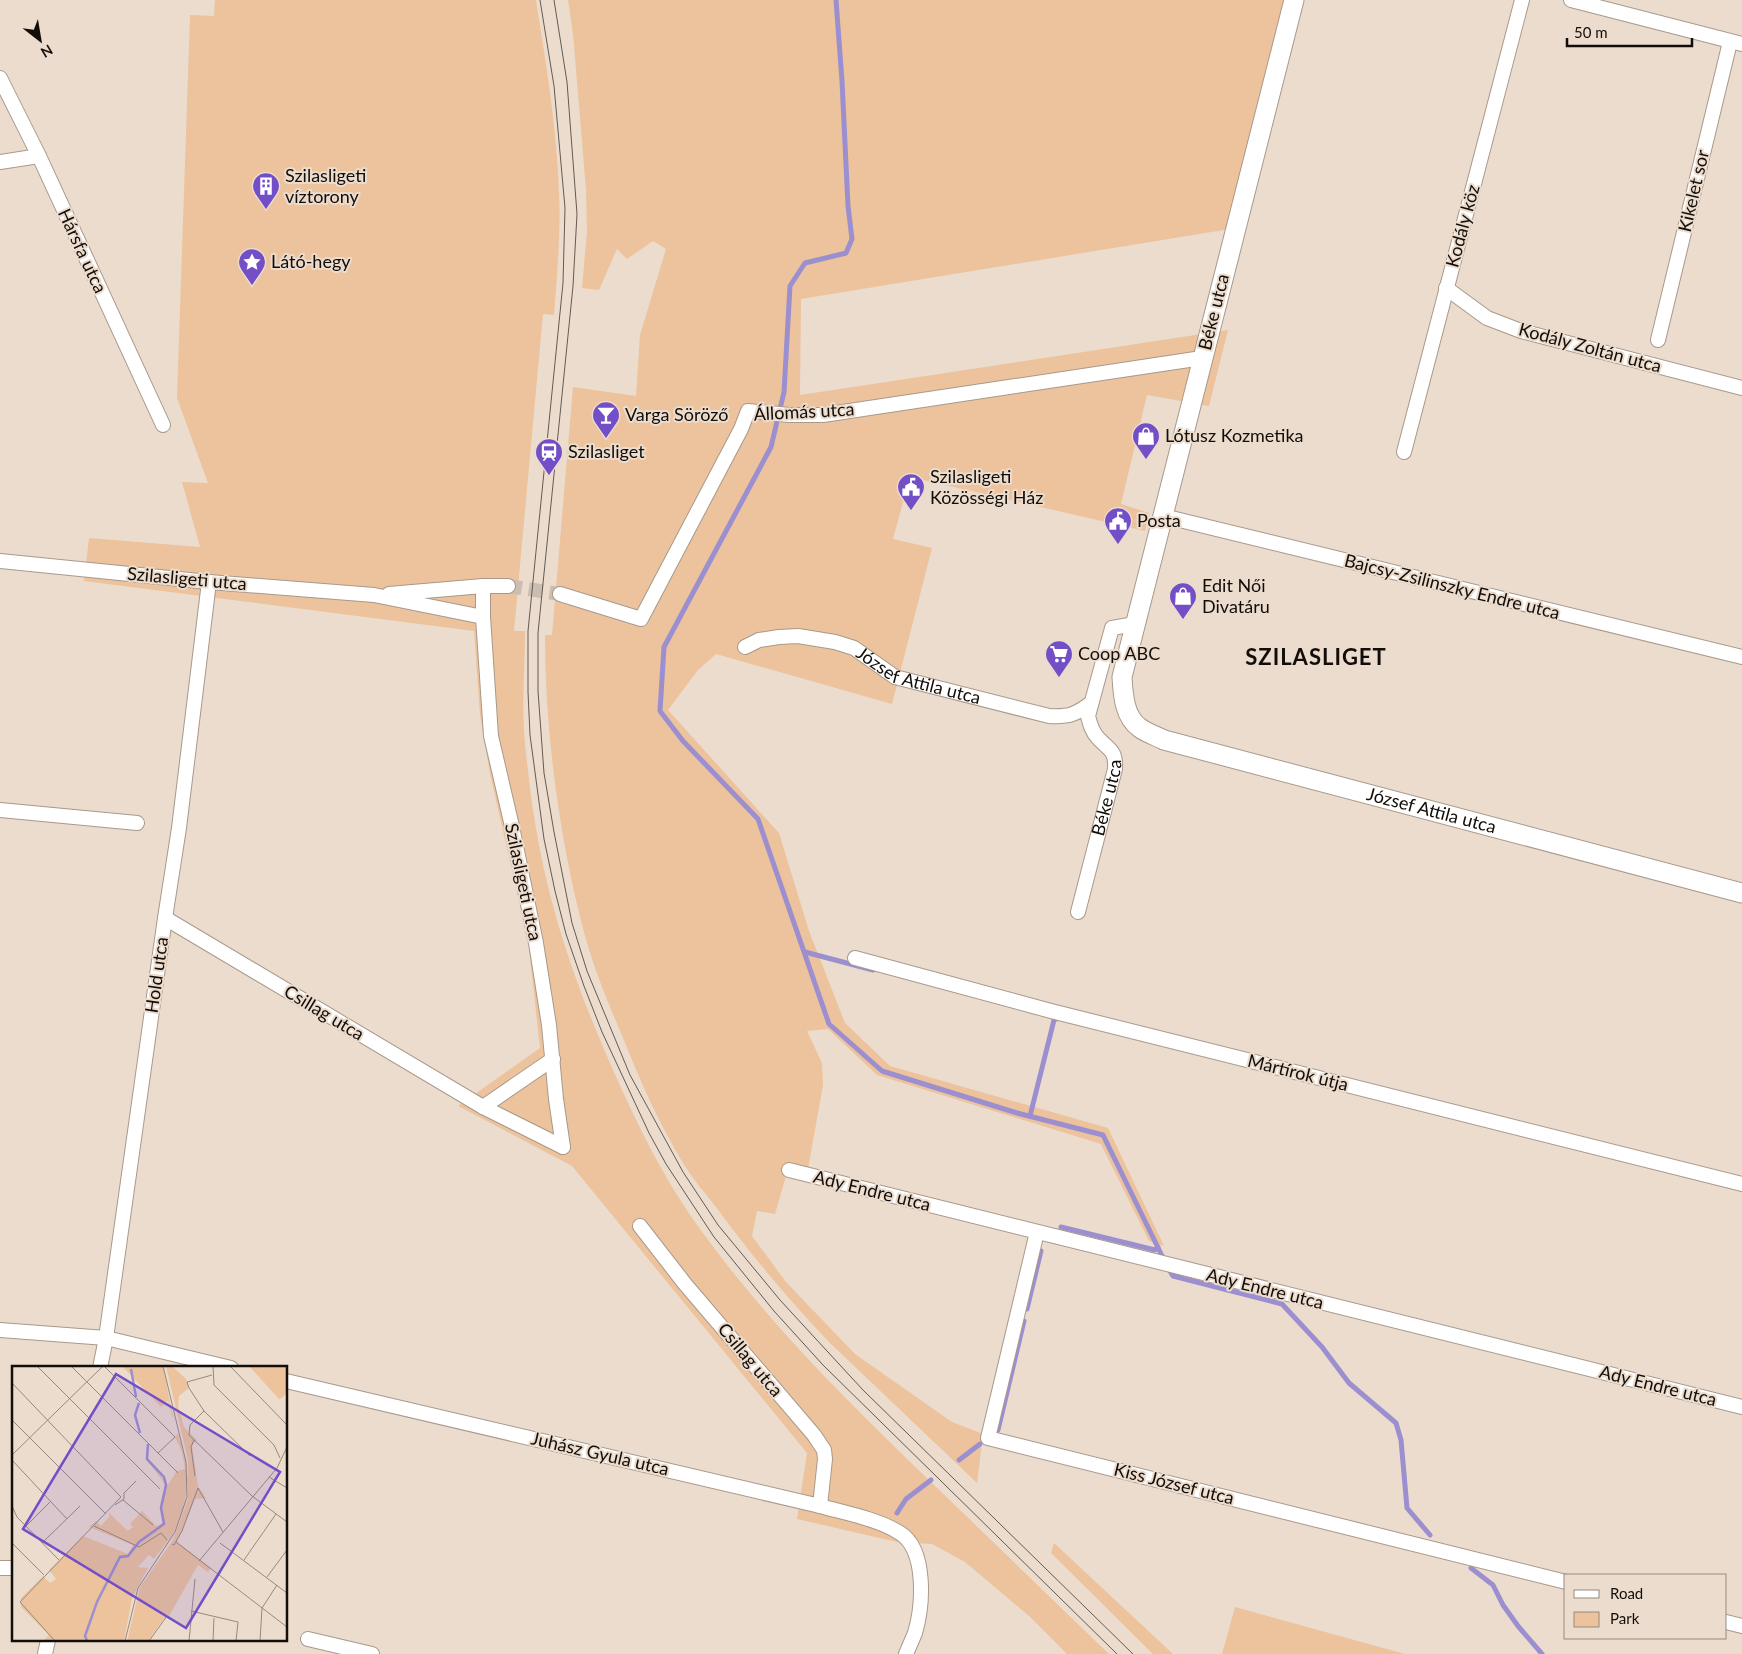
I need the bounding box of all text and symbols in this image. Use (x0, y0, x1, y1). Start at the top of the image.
north arrow (15, 15, 65, 65)
scale bar (1567, 15, 1692, 47)
text: 50 m (1574, 23, 1608, 41)
text: N (38, 42, 56, 62)
street label: Kikelet sor (1673, 147, 1713, 234)
place label: Szilasligeti víztorony (285, 164, 366, 207)
building icon: Szilasligeti víztorony (251, 171, 281, 210)
street label: Kodály köz (1440, 182, 1484, 270)
street label: Hársfa utca (54, 205, 112, 296)
place icon: Látó-hegy (237, 247, 267, 286)
place label: Látó-hegy (271, 250, 351, 272)
street label: Béke utca (1193, 271, 1233, 352)
street label: Kodály Zoltán utca (1516, 317, 1664, 377)
street label: Állomás utca (753, 397, 855, 425)
bar icon: Varga Söröző (591, 400, 621, 439)
place label: Varga Söröző (625, 403, 728, 425)
shop icon: Lótusz Kozmetika (1131, 421, 1161, 460)
place label: Lótusz Kozmetika (1165, 424, 1303, 446)
station icon: Szilasliget (534, 437, 564, 476)
place label: Szilasliget (568, 440, 645, 462)
place label: Szilasligeti Közösségi Ház (930, 465, 1043, 508)
public building icon: Szilasligeti Közösségi Ház (896, 472, 926, 511)
public building icon: Posta (1103, 506, 1133, 545)
place label: Posta (1137, 509, 1181, 531)
street label: Bajcsy-Zsilinszky Endre utca (1342, 549, 1562, 623)
street label: Szilasligeti utca (126, 562, 248, 594)
place label: Edit Női Divatáru (1202, 574, 1270, 617)
shop icon: Edit Női Divatáru (1168, 581, 1198, 620)
supermarket icon: Coop ABC (1044, 639, 1074, 678)
street label: József Attila utca (852, 641, 983, 708)
place label: Coop ABC (1078, 642, 1160, 664)
district label: SZILASLIGET (1245, 643, 1387, 670)
street label: Béke utca (1086, 759, 1125, 838)
street label: József Attila utca (1365, 782, 1499, 837)
street label: Szilasligeti utca (501, 821, 547, 943)
street label: Hold utca (140, 935, 172, 1014)
street label: Csillag utca (280, 980, 369, 1045)
street label: Mártírok útja (1246, 1049, 1351, 1095)
street label: Ady Endre utca (811, 1165, 933, 1215)
street label: Ady Endre utca (1204, 1263, 1326, 1313)
street label: Csillag utca (714, 1318, 788, 1401)
street label: Ady Endre utca (1597, 1360, 1719, 1410)
inset map (12, 1366, 288, 1642)
street label: Juhász Gyula utca (529, 1426, 671, 1480)
street label: Kiss József utca (1112, 1457, 1237, 1509)
legend (1564, 1574, 1727, 1639)
text: Road (1610, 1584, 1643, 1602)
text: Park (1610, 1609, 1640, 1627)

